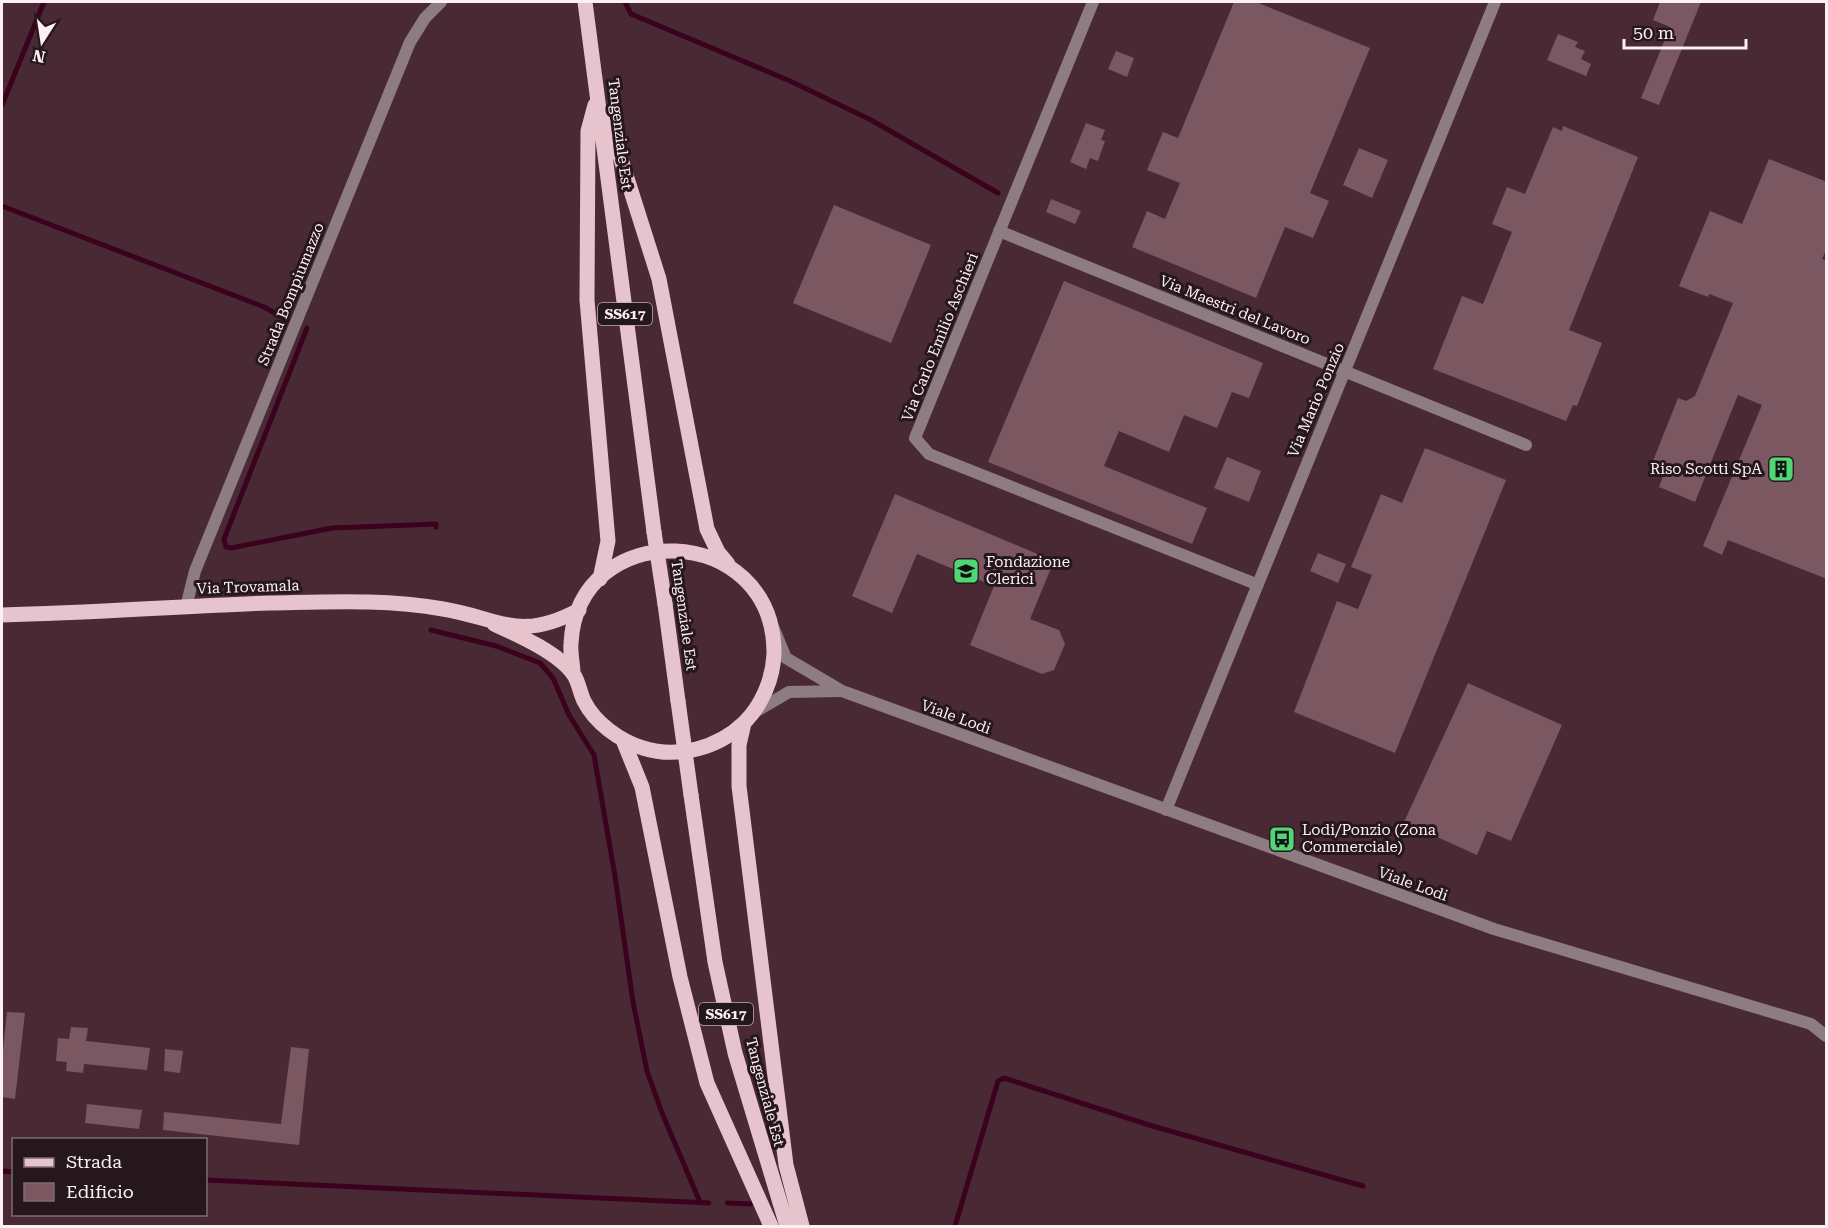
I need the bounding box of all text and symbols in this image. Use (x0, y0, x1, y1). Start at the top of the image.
north arrow (12, 12, 72, 72)
scale bar (1624, 12, 1746, 50)
text: 50 m (1633, 22, 1674, 43)
text: N (31, 46, 47, 67)
street label: Tangenziale Est (604, 77, 636, 191)
street label: Strada Bompiumazzo (254, 220, 328, 368)
street label: Via Carlo Emilio Aschieri (898, 250, 982, 424)
street label: Via Maestri del Lavoro (1157, 271, 1313, 349)
road number: SS617 (598, 303, 652, 325)
street label: Via Mario Ponzio (1284, 340, 1348, 460)
building icon: Riso Scotti SpA (1766, 454, 1796, 484)
place label: Riso Scotti SpA (1650, 460, 1763, 478)
place label: Fondazione Clerici (986, 553, 1070, 588)
school or university icon: Fondazione Clerici (951, 556, 981, 586)
street label: Tangenziale Est (667, 558, 701, 672)
street label: Via Trovamala (196, 576, 300, 598)
street label: Viale Lodi (919, 696, 994, 738)
place label: Lodi/Ponzio (Zona Commerciale) (1302, 821, 1436, 856)
bus stop icon: Lodi/Ponzio (Zona Commerciale) (1267, 824, 1297, 854)
street label: Viale Lodi (1376, 863, 1451, 905)
road number: SS617 (699, 1003, 753, 1025)
street label: Tangenziale Est (742, 1036, 788, 1149)
legend (12, 1138, 207, 1216)
text: Strada (66, 1151, 122, 1172)
text: Edificio (66, 1181, 134, 1202)

